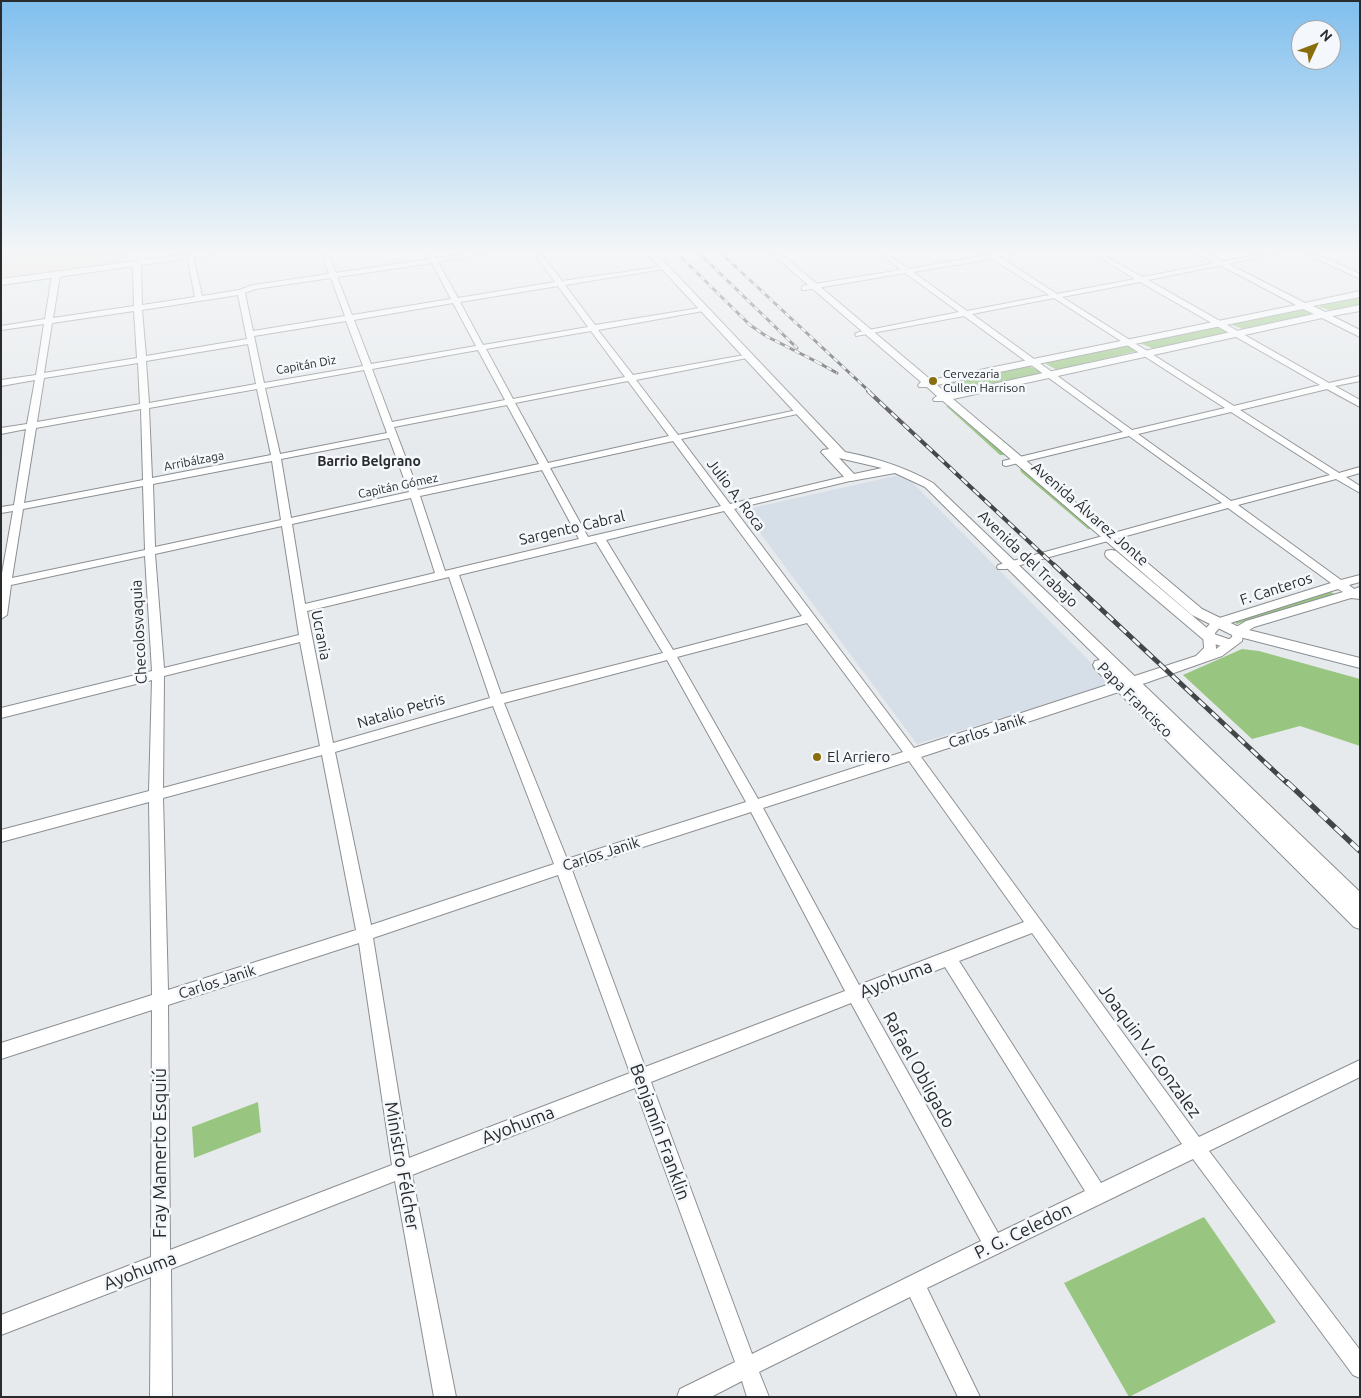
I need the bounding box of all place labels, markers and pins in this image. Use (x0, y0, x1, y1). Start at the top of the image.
place label: Cervezaria Cullen Harrison (943, 367, 1025, 395)
marker: Cervezaria Cullen Harrison (927, 375, 939, 387)
place label: El Arriero (827, 748, 890, 766)
marker: El Arriero (811, 751, 823, 763)

